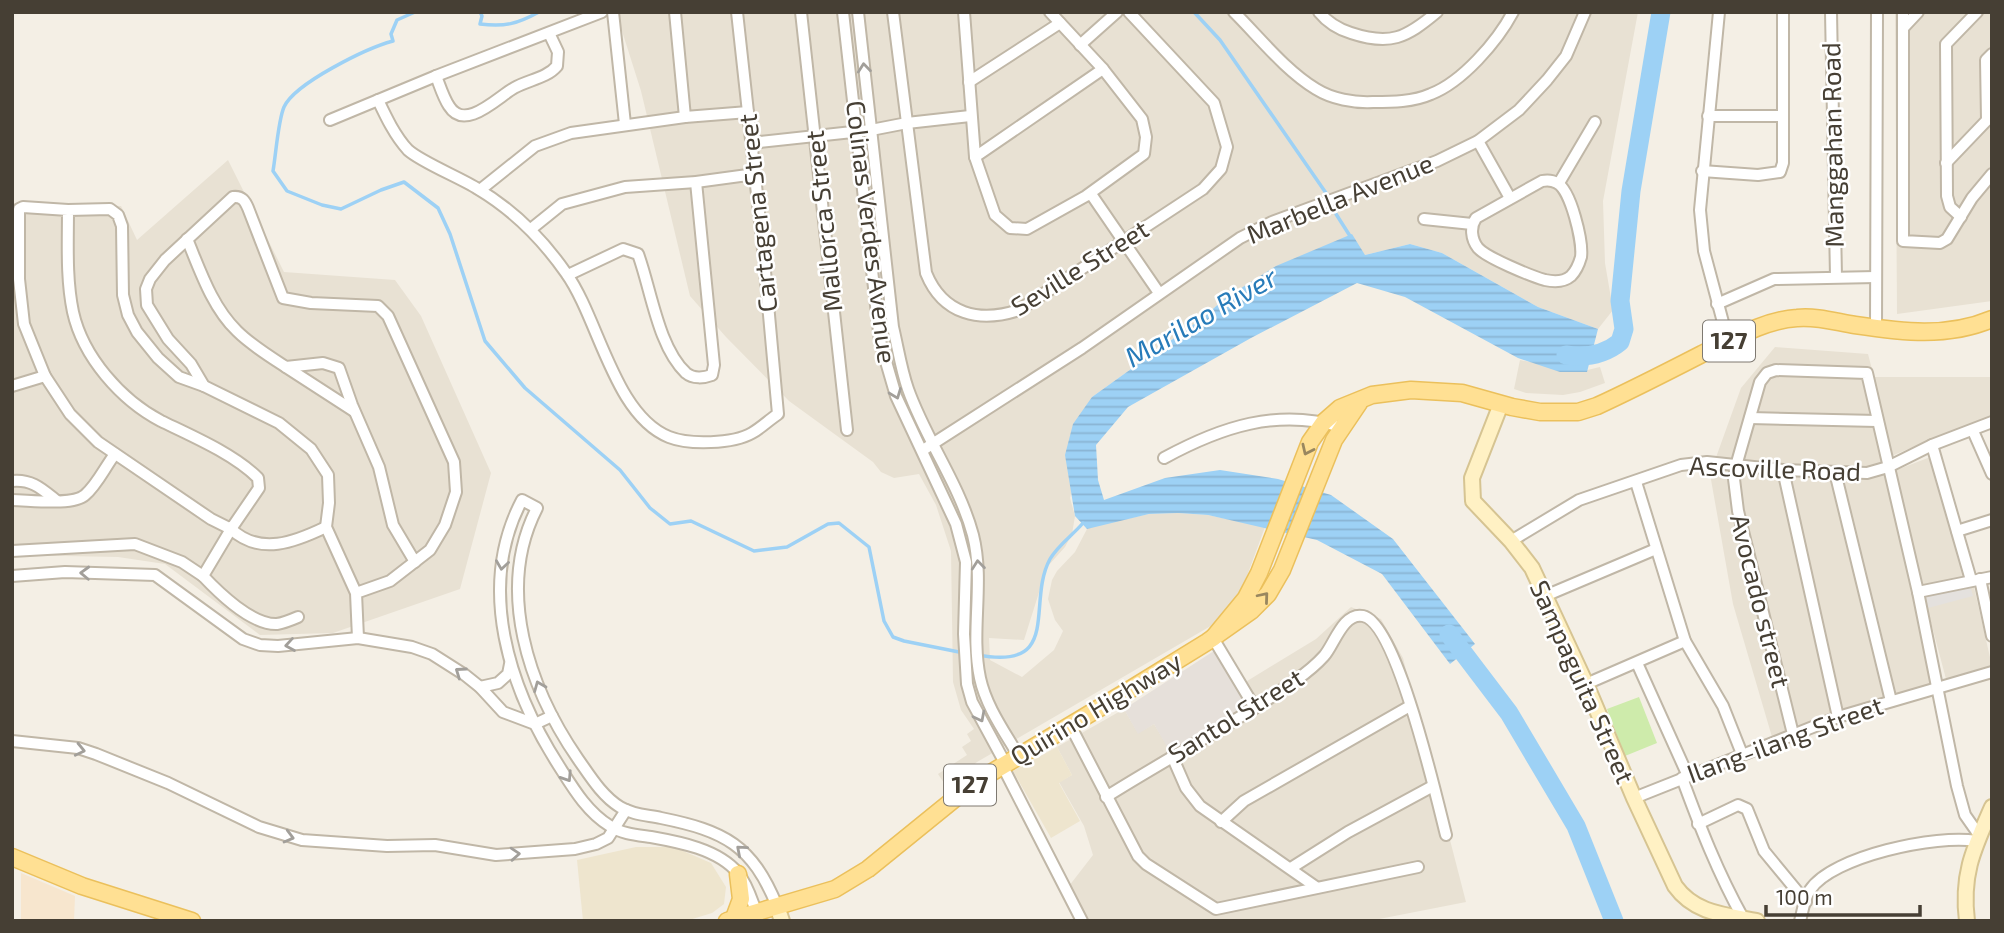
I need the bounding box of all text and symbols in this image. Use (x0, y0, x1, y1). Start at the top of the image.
street label: Manggahan Road (1814, 42, 1849, 248)
one-way arrow (857, 62, 872, 73)
street label: Colinas Verdes Avenue (841, 98, 904, 365)
street label: Cartagena Street (731, 112, 782, 314)
street label: Mallorca Street (798, 129, 847, 313)
street label: Marbella Avenue (1242, 146, 1437, 249)
street label: Seville Street (1005, 212, 1154, 321)
water label: Marilao River (1118, 258, 1283, 373)
road number: 127 (1703, 320, 1755, 362)
one-way arrow (888, 388, 902, 400)
one-way arrow (1301, 443, 1315, 455)
street label: Ascoville Road (1689, 449, 1861, 486)
street label: Avocado street (1725, 511, 1798, 691)
one-way arrow (495, 559, 510, 571)
one-way arrow (971, 559, 986, 570)
one-way arrow (79, 565, 90, 580)
street label: Sampaguita Street (1525, 575, 1642, 788)
one-way arrow (1256, 592, 1269, 605)
one-way arrow (284, 637, 296, 652)
street label: Quirino Highway (1004, 644, 1187, 771)
street label: Santol Street (1162, 661, 1309, 769)
one-way arrow (455, 668, 468, 680)
one-way arrow (534, 681, 548, 693)
street label: Ilang-ilang Street (1682, 689, 1887, 788)
one-way arrow (971, 710, 985, 722)
one-way arrow (74, 742, 86, 756)
road number: 127 (944, 764, 996, 806)
one-way arrow (559, 770, 572, 783)
one-way arrow (283, 829, 295, 843)
one-way arrow (736, 846, 749, 858)
one-way arrow (510, 847, 521, 862)
scale bar (1766, 874, 1920, 918)
text: 100 m (1776, 884, 1833, 909)

